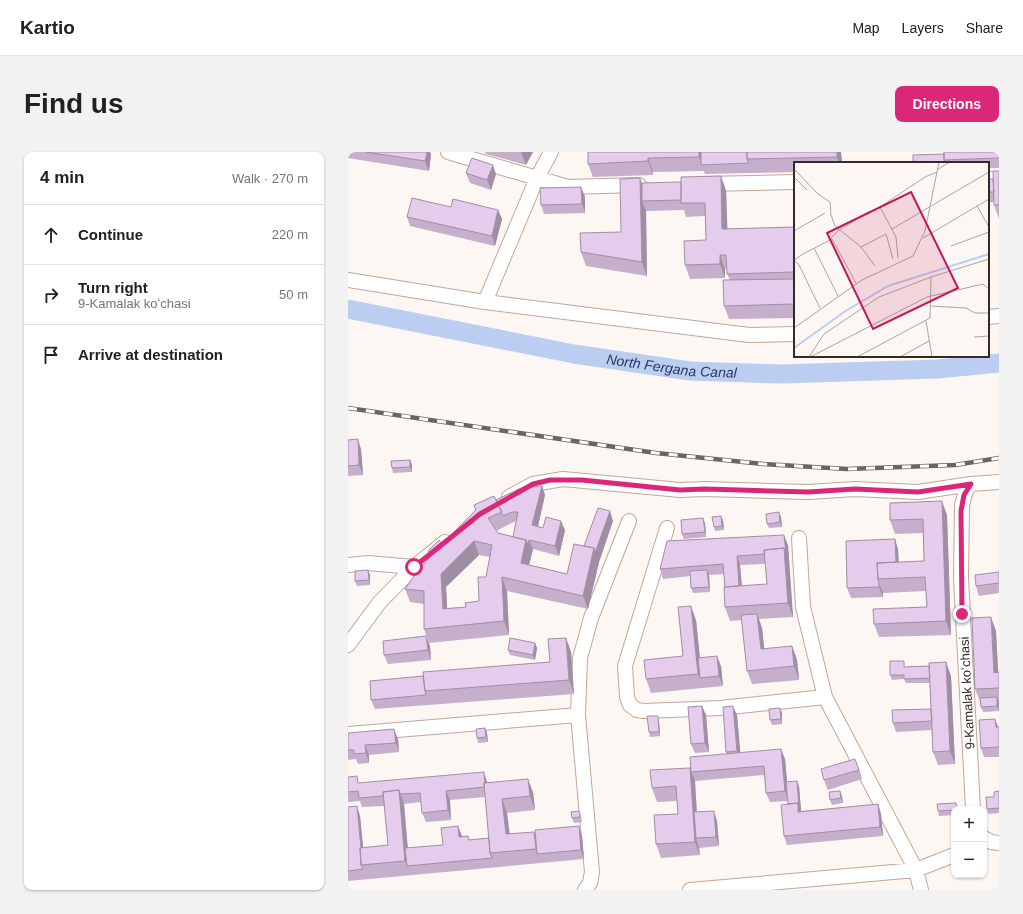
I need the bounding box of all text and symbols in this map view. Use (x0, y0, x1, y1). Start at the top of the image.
text: Kartio (20, 17, 75, 38)
text: Map (852, 20, 880, 36)
text: Layers (902, 20, 944, 36)
text: Share (966, 20, 1003, 36)
button: Directions (895, 86, 999, 122)
text: Find us (24, 88, 124, 119)
inset map (794, 162, 989, 357)
text: 4 min (40, 168, 84, 187)
text: Walk · 270 m (232, 171, 308, 186)
icon: ahead (40, 224, 62, 246)
text: Continue (78, 226, 143, 243)
text: 220 m (272, 227, 308, 242)
text: Turn right (78, 279, 148, 296)
icon: right (40, 284, 62, 306)
text: 50 m (279, 287, 308, 302)
text: 9-Kamalak koʻchasi (78, 296, 191, 311)
icon: arrive (40, 344, 62, 366)
text: Arrive at destination (78, 346, 223, 363)
water label: North Fergana Canal (606, 351, 738, 381)
route start (405, 558, 423, 576)
route end (953, 605, 971, 623)
street label: 9-Kamalak koʻchasi (957, 636, 977, 750)
map controls (951, 806, 987, 878)
button: + (951, 806, 987, 842)
button: − (951, 842, 987, 878)

